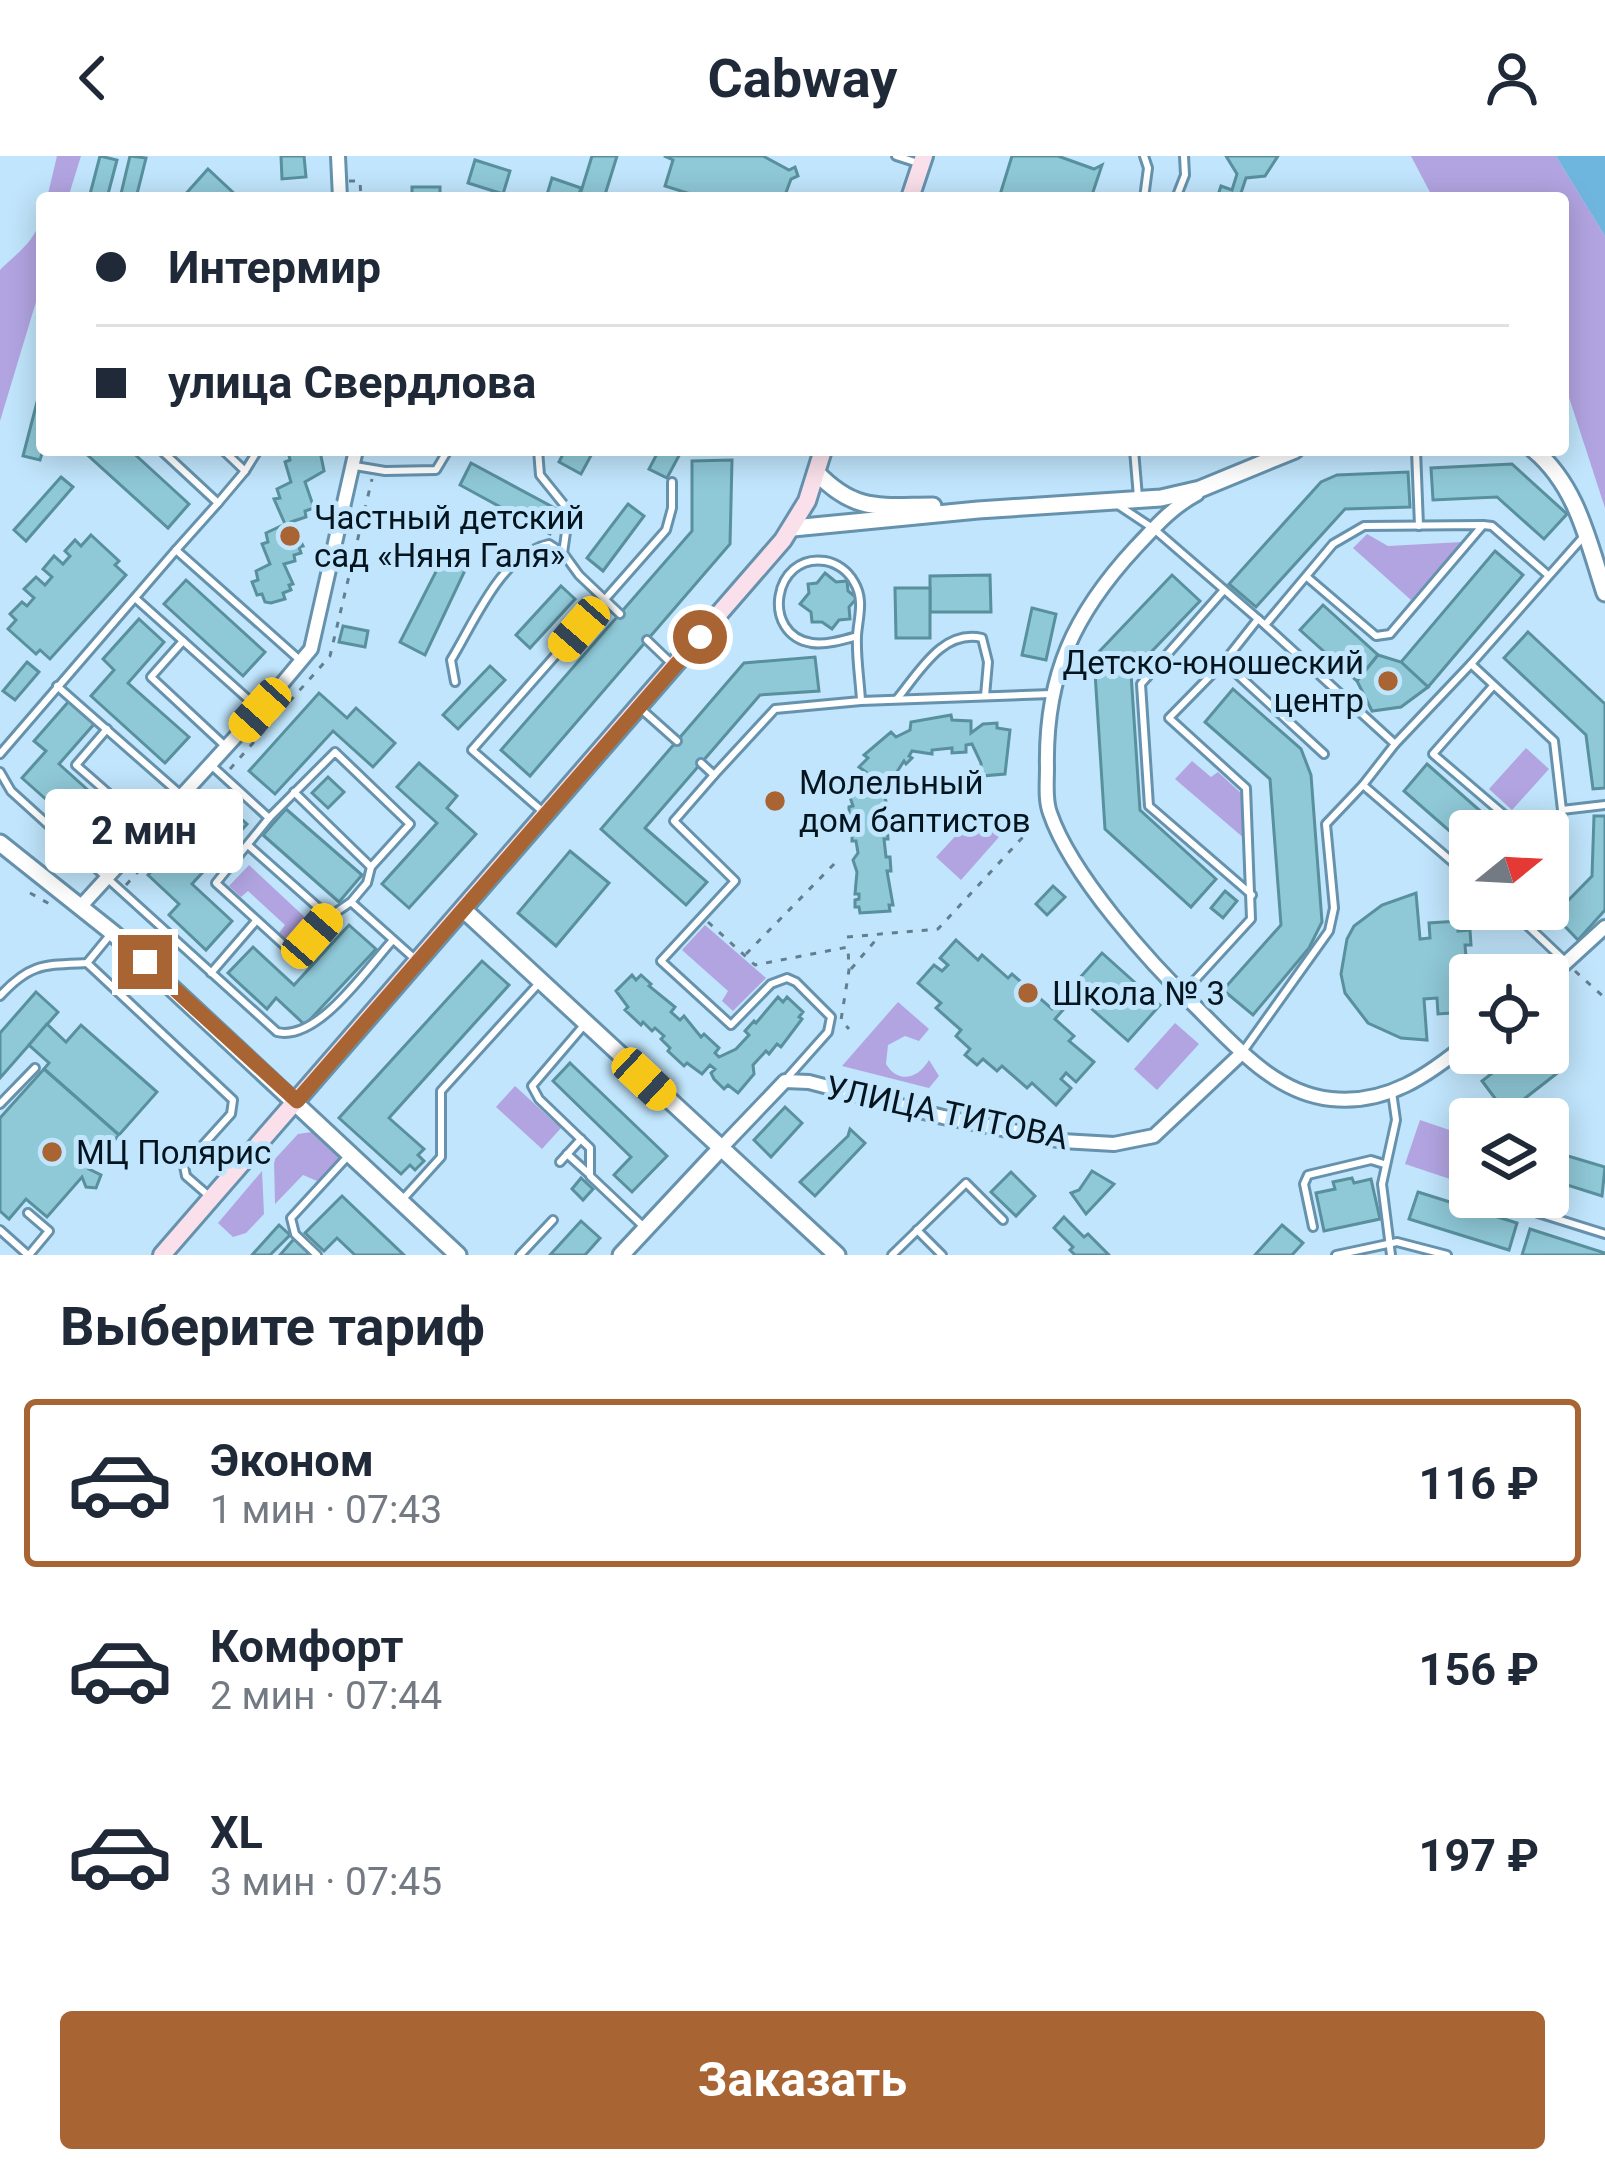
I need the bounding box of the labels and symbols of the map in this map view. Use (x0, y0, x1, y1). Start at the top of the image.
place label: Частный детский сад «Няня Галя» (314, 498, 585, 575)
marker: Частный детский сад «Няня Галя» (277, 523, 303, 549)
car (542, 590, 616, 668)
route start (673, 610, 727, 664)
place label: Детско-юношеский центр (1062, 643, 1364, 720)
marker: Детско-юношеский центр (1375, 668, 1401, 694)
car (223, 671, 297, 749)
place label: Молельный дом баптистов (799, 763, 1031, 840)
callout: 2 мин (46, 788, 244, 872)
marker: Молельный дом баптистов (762, 788, 788, 814)
north arrow (1449, 810, 1569, 930)
car (275, 897, 349, 975)
route end (118, 935, 172, 989)
place label: Школа № 3 (1052, 974, 1225, 1013)
marker: Школа № 3 (1015, 980, 1041, 1006)
car (605, 1041, 683, 1117)
street label: УЛИЦА ТИТОВА (822, 1068, 1072, 1157)
place label: МЦ Полярис (76, 1133, 271, 1172)
marker: МЦ Полярис (39, 1139, 65, 1165)

